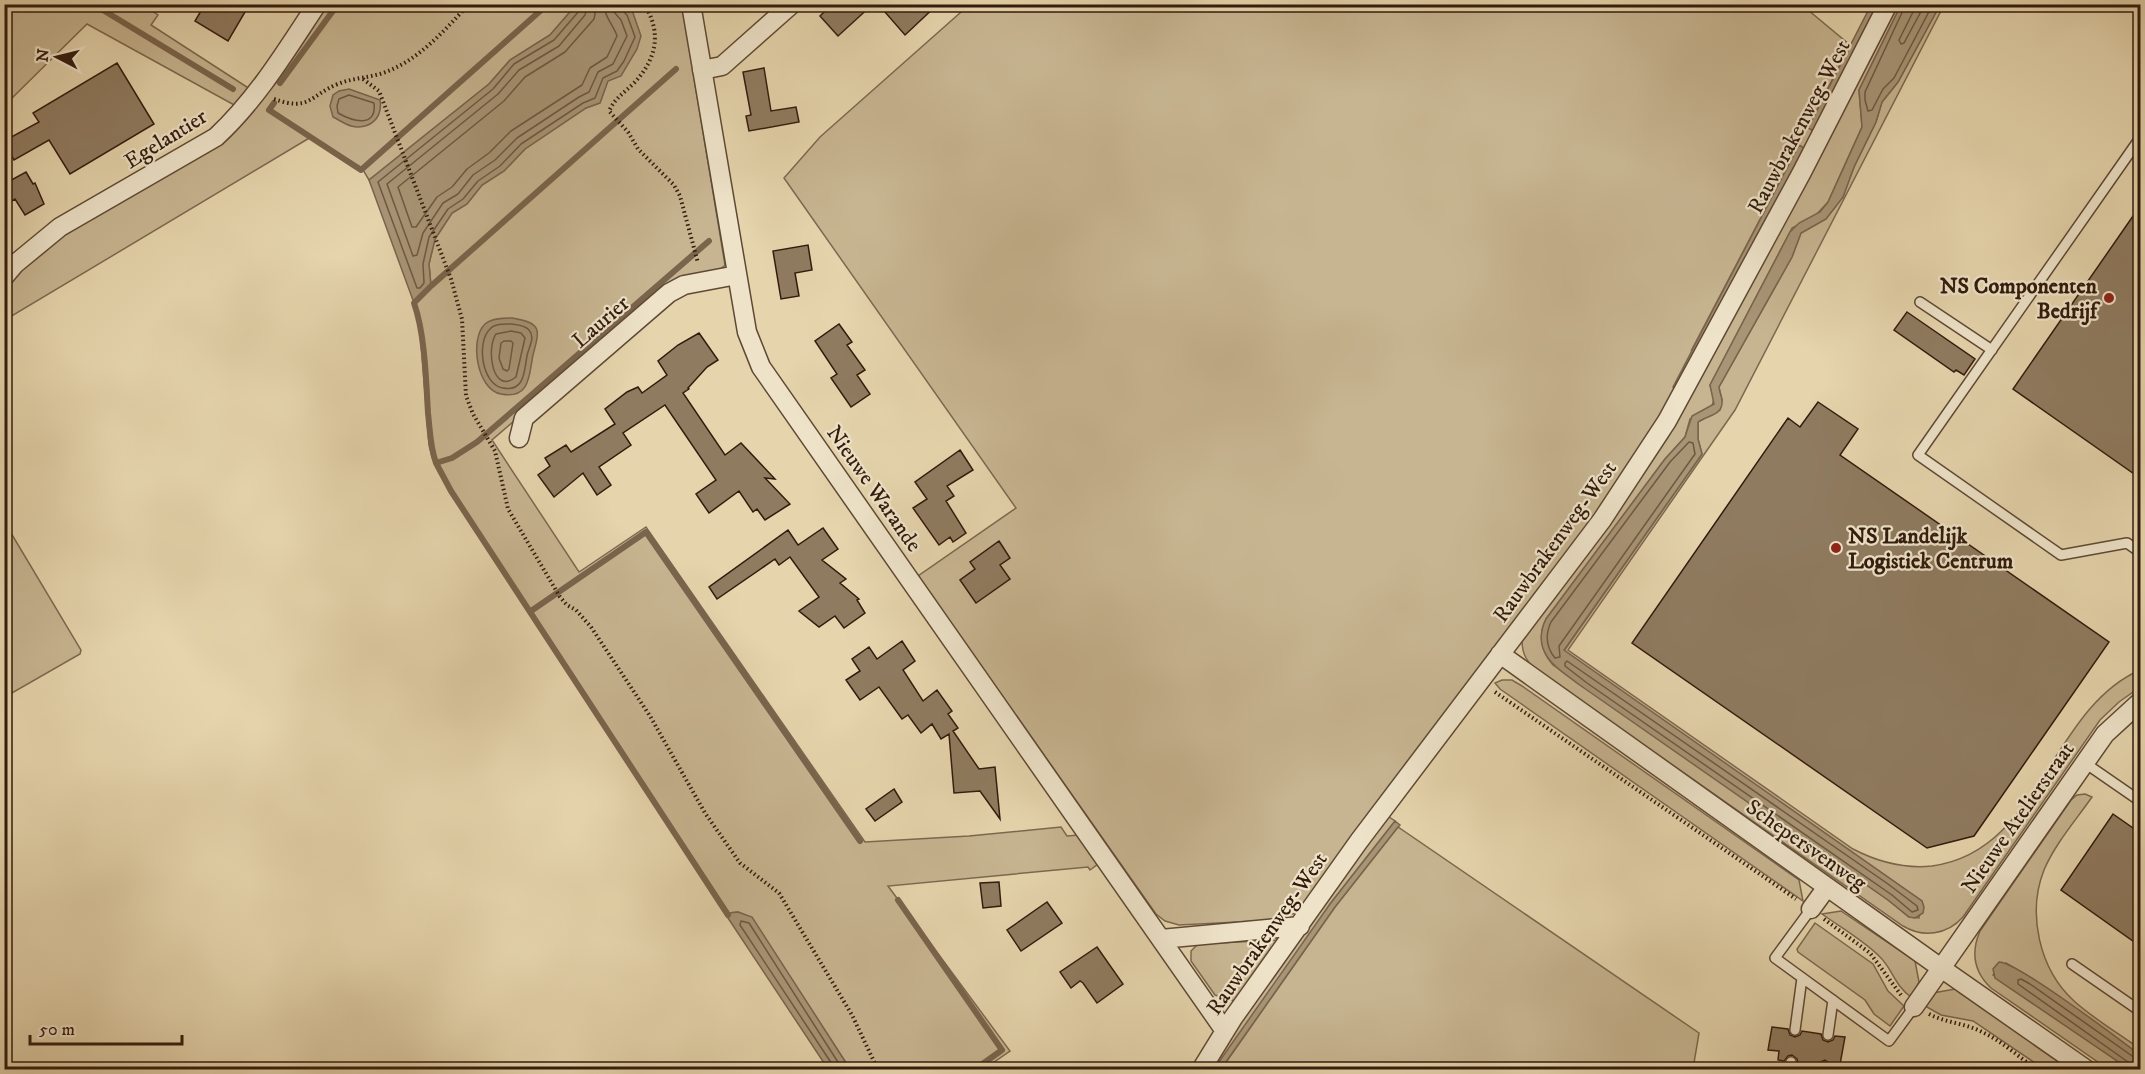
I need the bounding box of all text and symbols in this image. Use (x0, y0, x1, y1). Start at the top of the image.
north arrow (27, 27, 87, 87)
street label: Rauwbrakenweg-West (1742, 35, 1857, 218)
text: N (32, 48, 54, 63)
street label: Egelantier (119, 103, 213, 175)
place label: NS Componenten Bedrijf (1940, 273, 2101, 326)
street label: Laurier (567, 289, 636, 354)
marker: NS Componenten Bedrijf (2102, 291, 2116, 305)
street label: Nieuwe Warande (820, 421, 927, 557)
street label: Rauwbrakenweg-West (1488, 456, 1623, 628)
place label: NS Landelijk Logistiek Centrum (1848, 523, 2014, 575)
marker: NS Landelijk Logistiek Centrum (1829, 541, 1843, 555)
street label: Nieuwe Atelierstraat (1956, 737, 2081, 899)
street label: Schepersvenweg (1741, 794, 1872, 897)
street label: Rauwbrakenweg-West (1201, 847, 1334, 1021)
scale bar (30, 1008, 182, 1046)
text: 50 m (39, 1019, 75, 1041)

